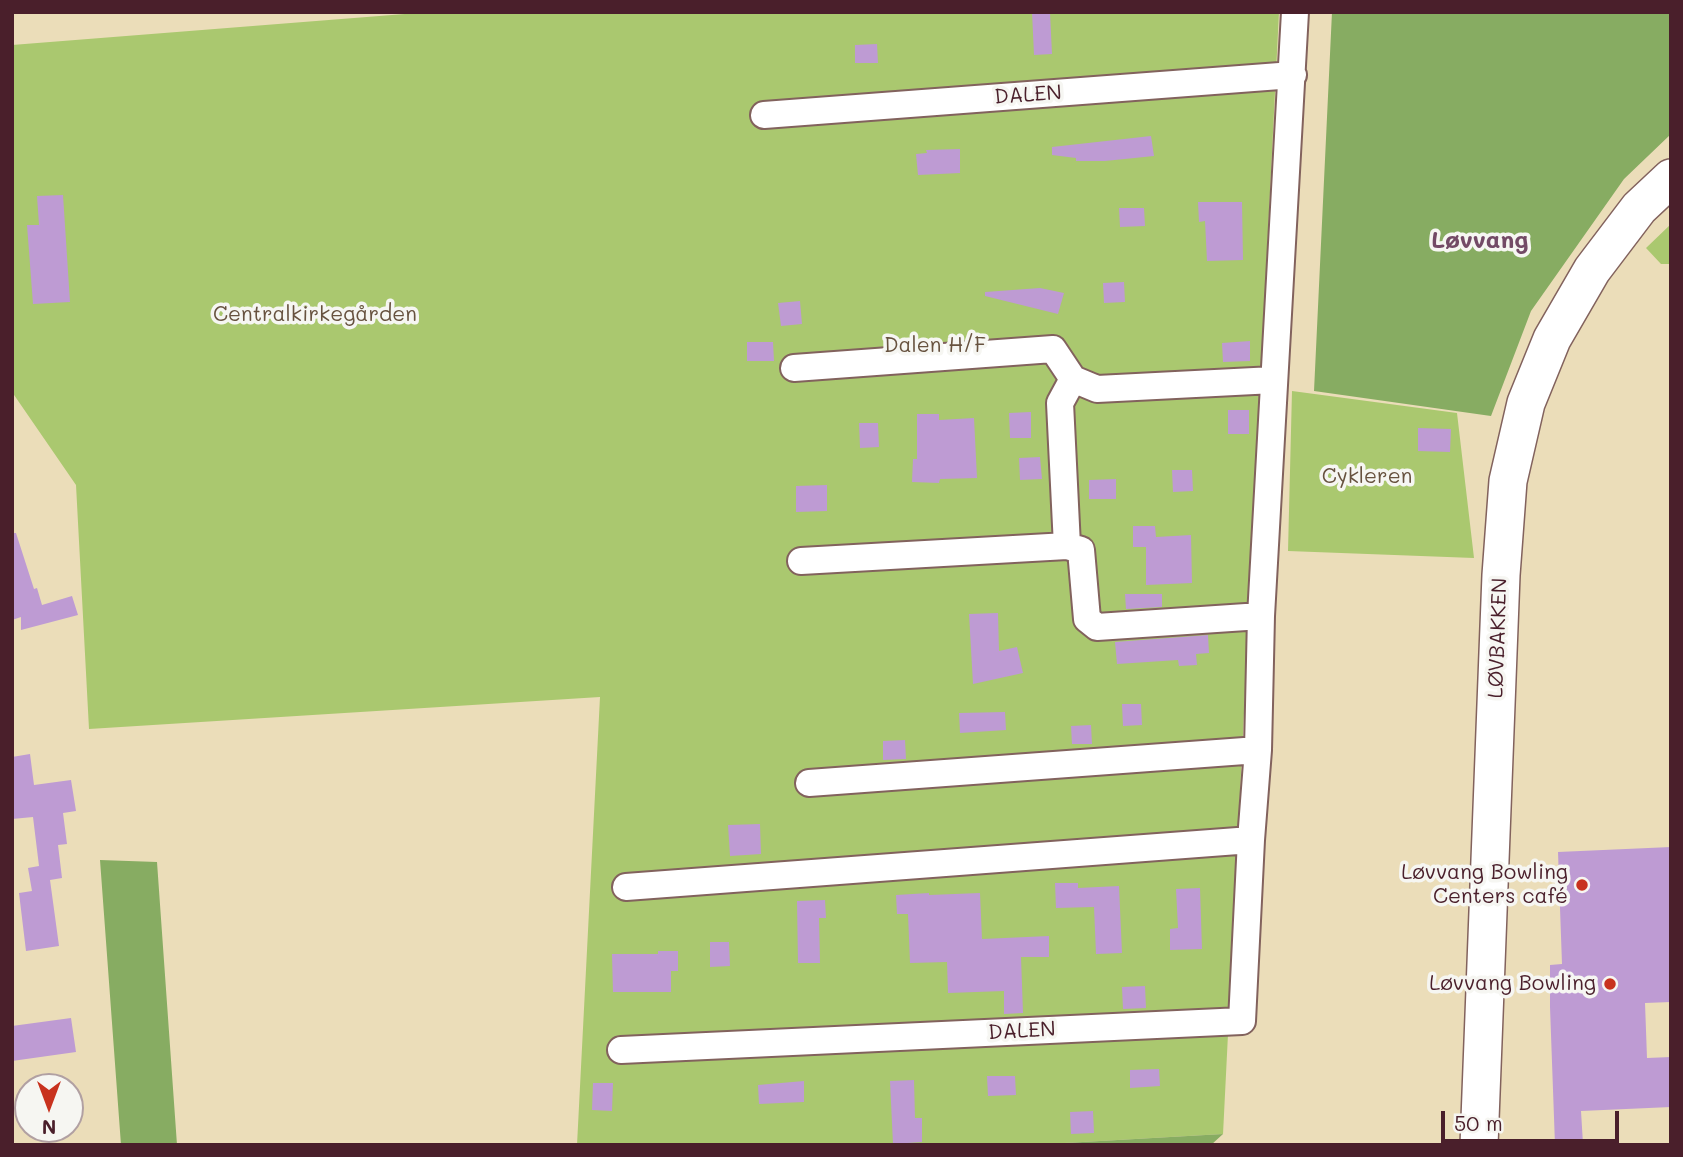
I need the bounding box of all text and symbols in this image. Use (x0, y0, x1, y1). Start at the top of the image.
street label: DALEN (993, 80, 1063, 110)
district label: Løvvang (1431, 227, 1529, 255)
park label: Centralkirkegården (213, 302, 417, 328)
park label: Dalen H/F (884, 333, 986, 359)
park label: Cykleren (1322, 464, 1412, 490)
street label: LØVBAKKEN (1483, 577, 1513, 699)
place label: Løvvang Bowling Centers café (1401, 860, 1568, 910)
marker: Løvvang Bowling Centers café (1574, 877, 1590, 893)
place label: Løvvang Bowling (1429, 971, 1596, 997)
marker: Løvvang Bowling (1602, 976, 1618, 992)
street label: DALEN (988, 1017, 1056, 1045)
north arrow (14, 1073, 84, 1143)
scale bar (1445, 1098, 1624, 1142)
text: 50 m (1454, 1109, 1503, 1136)
text: N (42, 1115, 56, 1140)

